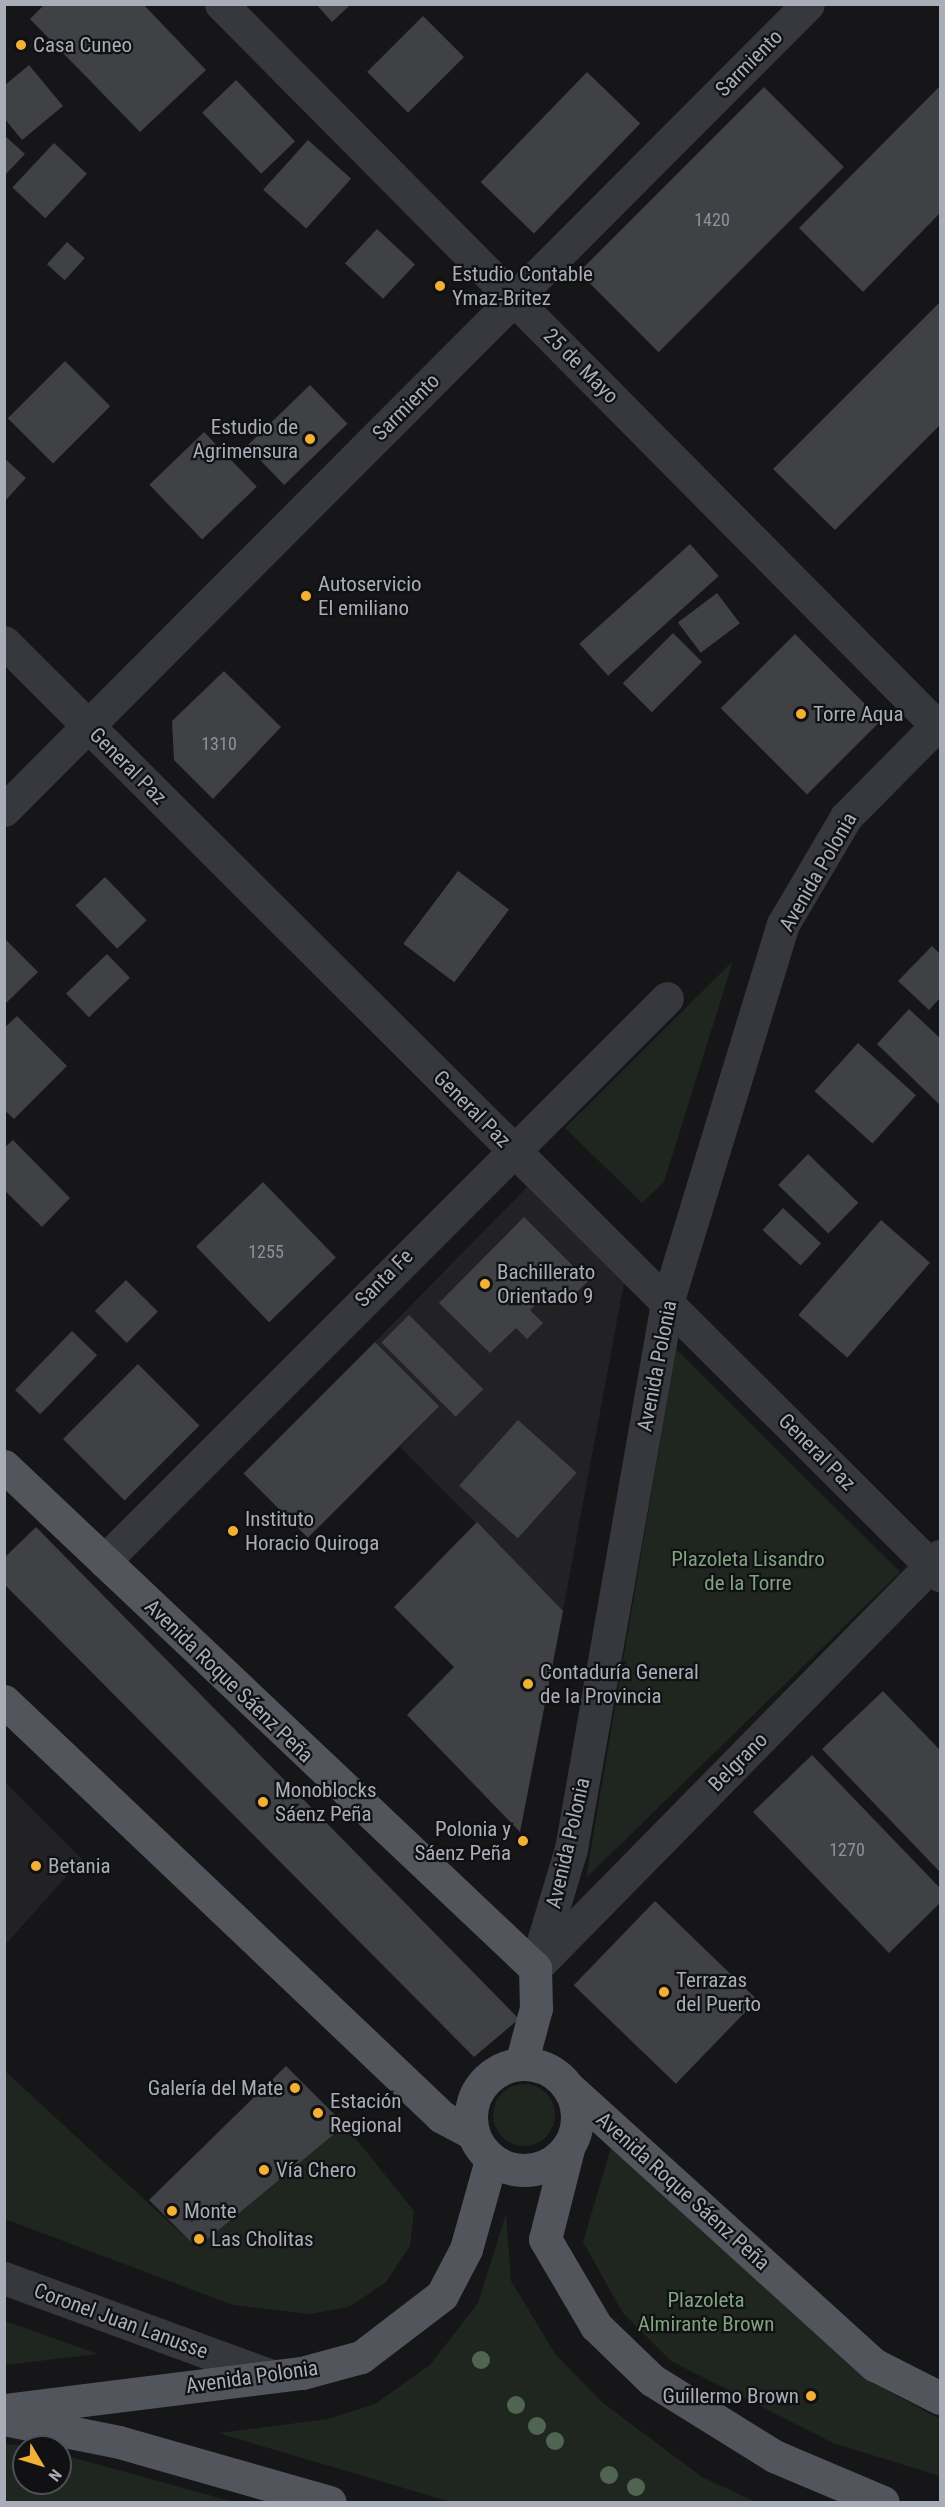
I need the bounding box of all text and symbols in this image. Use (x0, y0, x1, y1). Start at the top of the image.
street label: Sarmiento (710, 24, 788, 102)
place label: Casa Cuneo (33, 32, 132, 58)
marker: Casa Cuneo (14, 38, 28, 52)
house number: 1420 (694, 209, 730, 231)
place label: Estudio Contable Ymaz-Britez (452, 261, 593, 311)
marker: Estudio Contable Ymaz-Britez (433, 279, 447, 293)
street label: 25 de Mayo (538, 323, 624, 409)
street label: Sarmiento (367, 368, 445, 446)
place label: Estudio de Agrimensura (193, 414, 298, 464)
marker: Estudio de Agrimensura (303, 432, 317, 446)
place label: Autoservicio El emiliano (318, 571, 422, 621)
marker: Autoservicio El emiliano (299, 589, 313, 603)
place label: Torre Aqua (813, 701, 904, 727)
marker: Torre Aqua (794, 707, 808, 721)
street label: General Paz (84, 722, 172, 810)
house number: 1310 (201, 733, 237, 755)
street label: Avenida Polonia (774, 808, 862, 936)
street label: General Paz (428, 1065, 516, 1153)
house number: 1255 (248, 1241, 284, 1263)
street label: Santa Fe (350, 1244, 418, 1312)
place label: Bachillerato Orientado 9 (497, 1259, 595, 1309)
marker: Bachillerato Orientado 9 (478, 1277, 492, 1291)
street label: Avenida Polonia (632, 1298, 682, 1434)
street label: General Paz (773, 1408, 861, 1496)
place label: Instituto Horacio Quiroga (245, 1506, 379, 1556)
marker: Instituto Horacio Quiroga (226, 1524, 240, 1538)
park label: Plazoleta Lisandro de la Torre (671, 1546, 825, 1596)
street label: Avenida Roque Sáenz Peña (140, 1594, 318, 1768)
place label: Contaduría General de la Provincia (540, 1659, 699, 1709)
marker: Contaduría General de la Provincia (521, 1677, 535, 1691)
street label: Belgrano (703, 1727, 773, 1797)
street label: Avenida Polonia (541, 1775, 595, 1911)
place label: Monoblocks Sáenz Peña (275, 1777, 377, 1827)
marker: Monoblocks Sáenz Peña (256, 1795, 270, 1809)
place label: Polonia y Sáenz Peña (414, 1816, 511, 1866)
marker: Polonia y Sáenz Peña (516, 1834, 530, 1848)
house number: 1270 (829, 1839, 865, 1861)
place label: Betania (48, 1853, 111, 1879)
marker: Betania (29, 1859, 43, 1873)
place label: Terrazas del Puerto (676, 1967, 761, 2017)
marker: Terrazas del Puerto (657, 1985, 671, 1999)
place label: Galería del Mate (148, 2075, 283, 2101)
marker: Galería del Mate (288, 2081, 302, 2095)
place label: Estación Regional (330, 2088, 402, 2138)
marker: Estación Regional (311, 2106, 325, 2120)
street label: Avenida Roque Sáenz Peña (591, 2107, 775, 2275)
place label: Vía Chero (276, 2157, 356, 2183)
marker: Vía Chero (257, 2163, 271, 2177)
place label: Monte (184, 2198, 237, 2224)
marker: Monte (165, 2204, 179, 2218)
place label: Las Cholitas (211, 2226, 314, 2252)
marker: Las Cholitas (192, 2232, 206, 2246)
street label: Coronel Juan Lanusse (30, 2278, 212, 2364)
park label: Plazoleta Almirante Brown (638, 2287, 774, 2337)
street label: Avenida Polonia (184, 2355, 320, 2399)
place label: Guillermo Brown (663, 2383, 799, 2409)
marker: Guillermo Brown (804, 2389, 818, 2403)
north arrow (12, 2435, 72, 2495)
text: N (45, 2465, 66, 2485)

